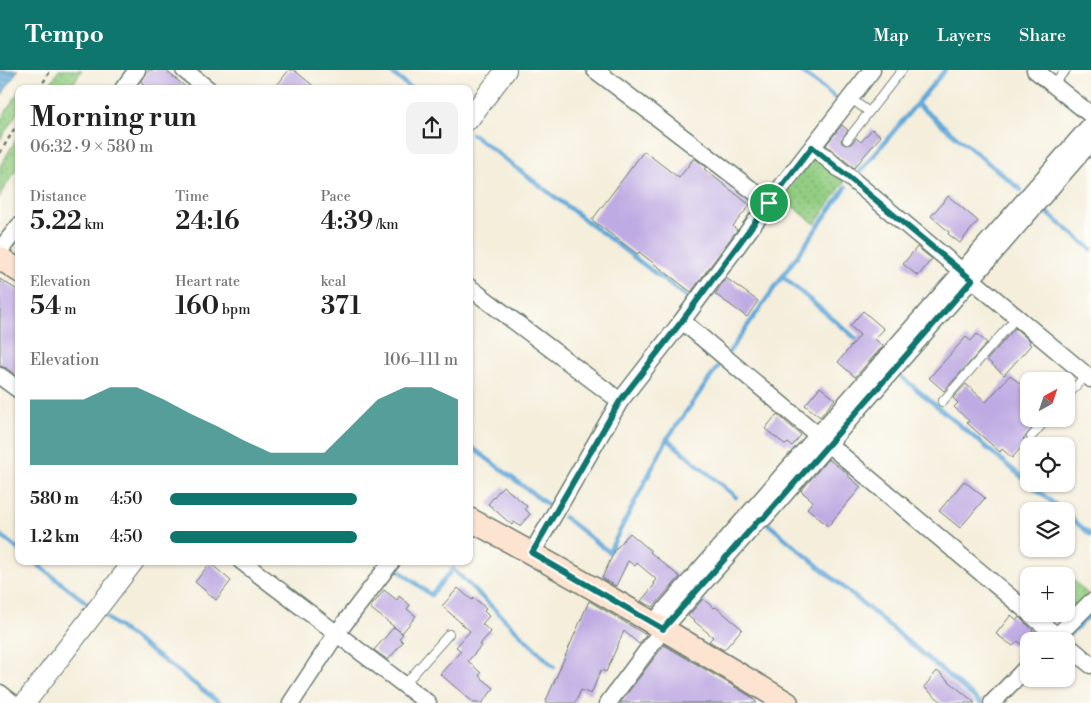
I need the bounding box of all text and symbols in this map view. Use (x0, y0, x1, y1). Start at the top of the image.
text: Tempo (25, 20, 104, 50)
text: Map (874, 24, 909, 47)
text: Layers (937, 24, 991, 47)
text: Share (1019, 24, 1066, 47)
text: Morning run (30, 100, 197, 135)
button: share (406, 102, 458, 154)
text: 06:32 · 9 × 580 m (30, 137, 153, 157)
pin (748, 182, 790, 224)
text: Distance (30, 188, 87, 206)
text: Time (175, 188, 209, 206)
text: Pace (321, 188, 351, 206)
icon: arrive (755, 189, 783, 217)
text: 5.22 (30, 206, 82, 237)
text: 24:16 (175, 206, 240, 237)
text: 4:39 (321, 206, 373, 237)
text: km (82, 216, 104, 234)
text: /km (373, 216, 399, 234)
text: Elevation (30, 273, 91, 291)
text: Heart rate (175, 273, 240, 291)
text: kcal (321, 273, 346, 291)
text: 54 (30, 291, 61, 322)
text: 160 (175, 291, 219, 322)
text: 371 (321, 291, 361, 322)
text: m (61, 301, 77, 319)
text: bpm (219, 301, 250, 319)
text: Elevation (30, 350, 99, 370)
text: 106–111 m (384, 350, 458, 370)
north arrow (1020, 372, 1075, 428)
map controls (1020, 372, 1075, 687)
button: locate (1020, 437, 1075, 492)
text: 580 m (30, 489, 79, 509)
text: 4:50 (110, 489, 143, 509)
button: layers (1020, 502, 1075, 557)
text: 1.2 km (30, 527, 79, 547)
text: 4:50 (110, 527, 143, 547)
button: + (1020, 567, 1075, 622)
button: − (1020, 632, 1075, 687)

